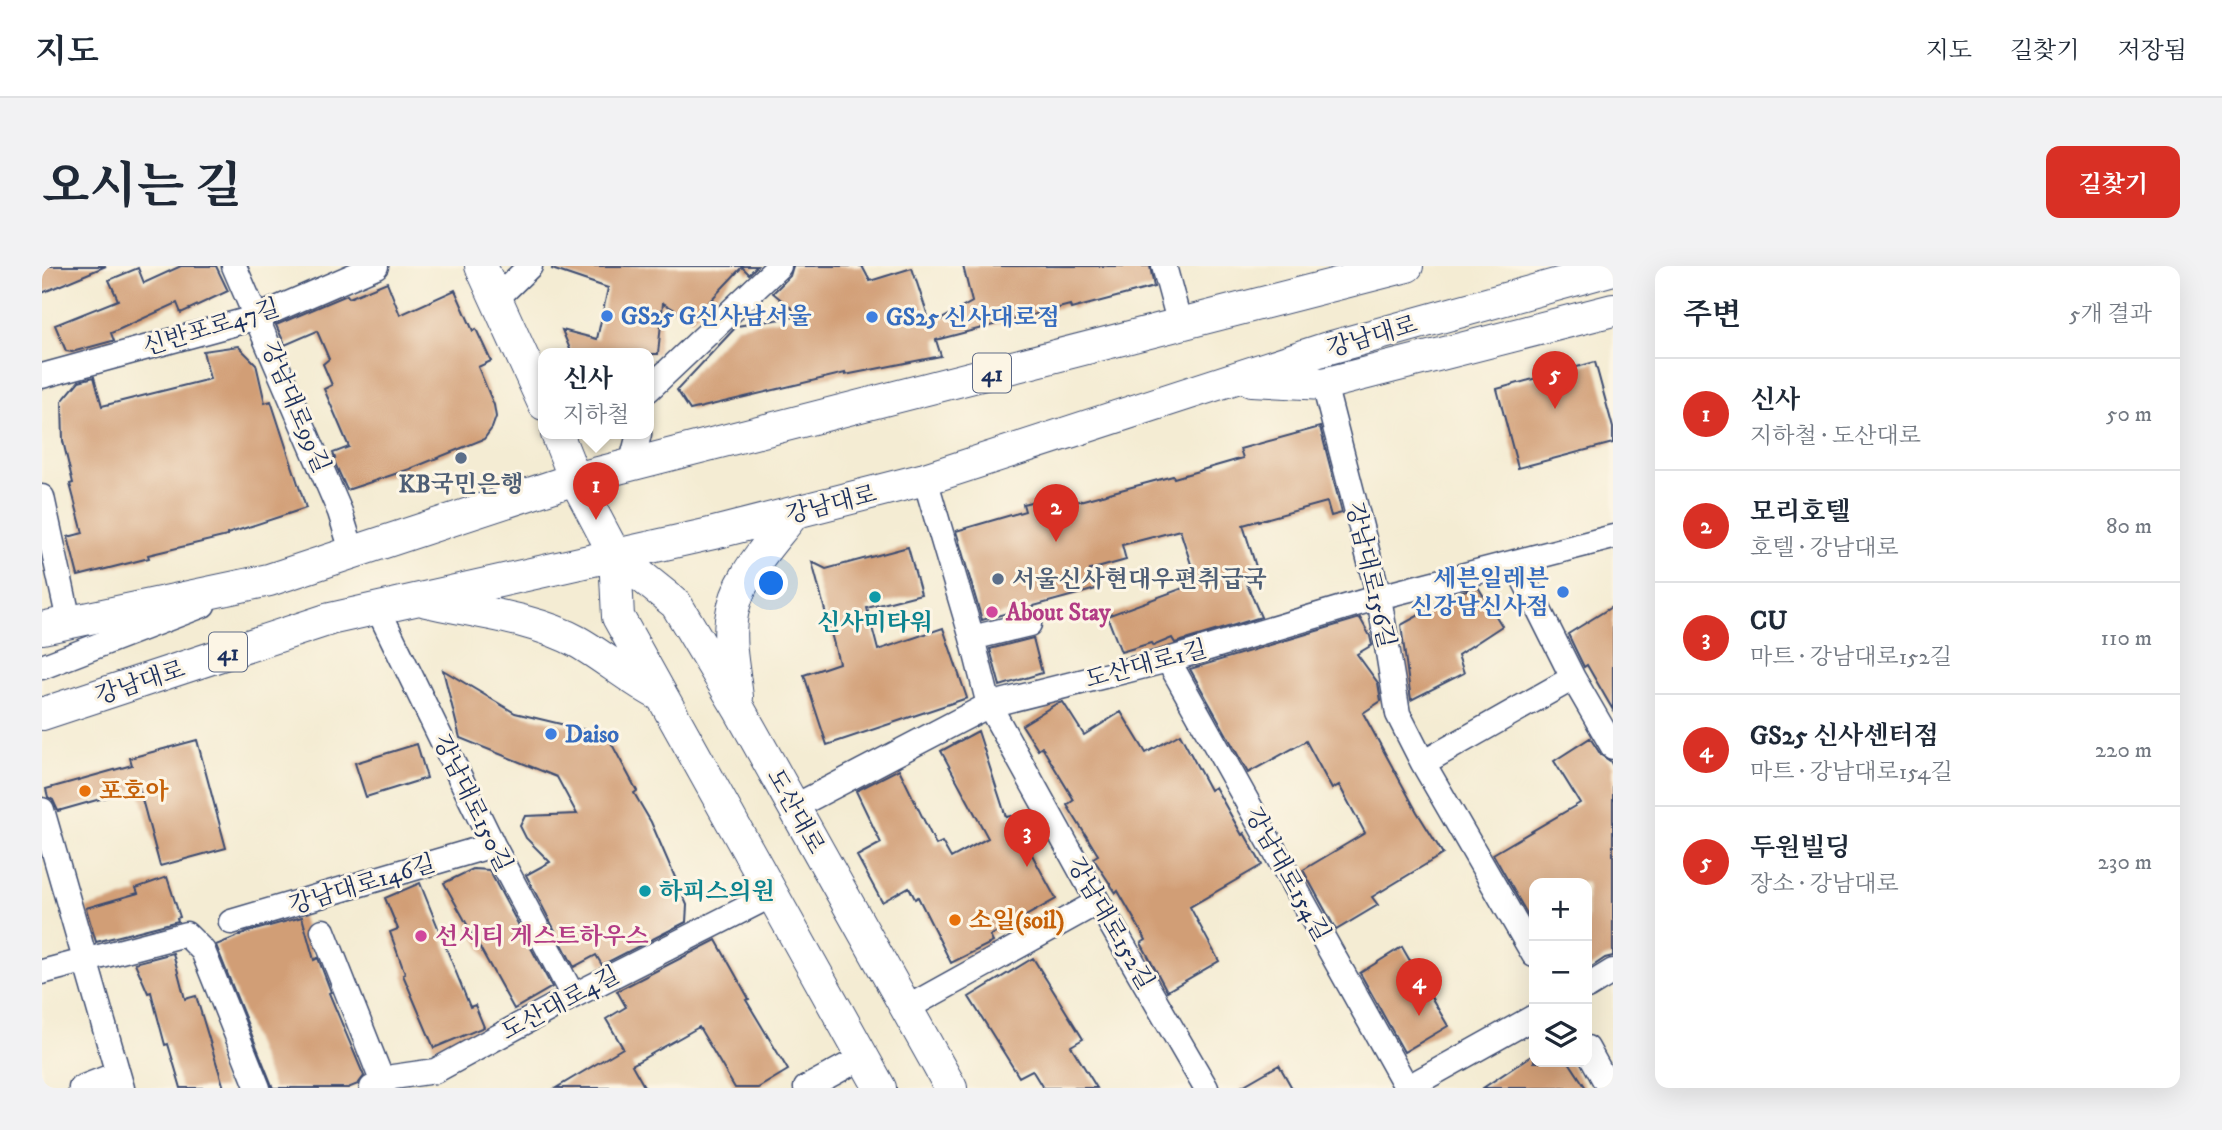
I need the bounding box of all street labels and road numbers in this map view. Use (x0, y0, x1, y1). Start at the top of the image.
street label: 신반포로47길 (139, 293, 283, 363)
street label: 강남대로 (1324, 310, 1421, 364)
street label: 강남대로99길 (254, 337, 336, 478)
road number: 41 (973, 354, 1011, 393)
street label: 강남대로 (783, 479, 880, 531)
street label: 강남대로156길 (1339, 499, 1401, 651)
road number: 41 (209, 632, 247, 672)
street label: 도산대로1길 (1082, 634, 1210, 696)
street label: 강남대로 (92, 654, 189, 712)
street label: 강남대로150길 (426, 730, 518, 877)
street label: 도산대로 (760, 764, 831, 859)
street label: 강남대로154길 (1238, 802, 1336, 947)
street label: 강남대로146길 (286, 849, 439, 921)
street label: 강남대로152길 (1060, 852, 1160, 995)
street label: 도산대로4길 (496, 960, 625, 1048)

